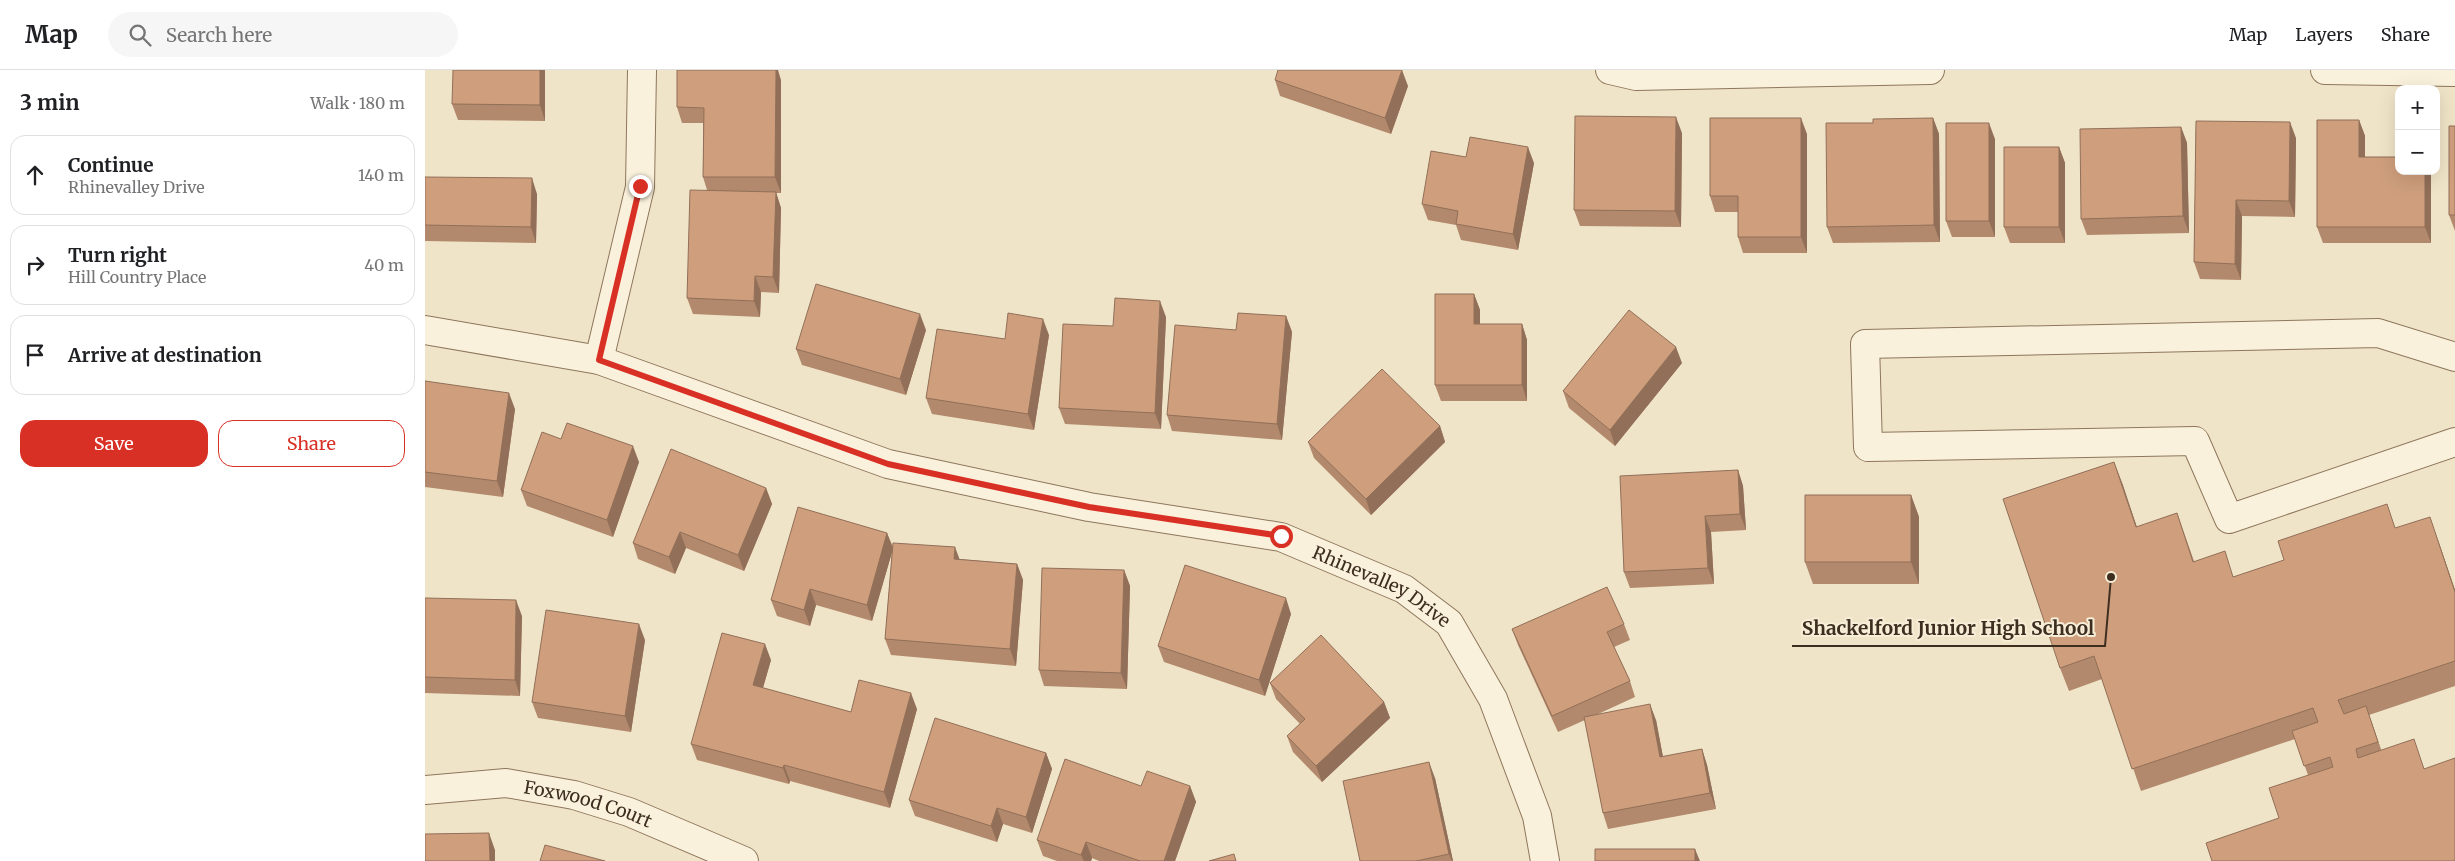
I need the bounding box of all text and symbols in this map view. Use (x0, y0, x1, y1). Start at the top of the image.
search box (108, 12, 458, 57)
text: Map (25, 19, 78, 50)
icon: search (126, 21, 154, 49)
text: Search here (166, 23, 272, 47)
text: Map (2229, 23, 2267, 46)
text: Layers (2295, 23, 2353, 46)
text: Share (2381, 23, 2430, 46)
map controls (2395, 85, 2440, 175)
button: + (2395, 85, 2440, 130)
text: 3 min (20, 89, 79, 116)
text: Walk · 180 m (310, 93, 405, 113)
button: − (2395, 130, 2440, 175)
text: Continue (68, 153, 154, 177)
icon: ahead (21, 161, 49, 189)
text: 140 m (358, 165, 404, 185)
route end (629, 175, 652, 198)
text: Rhinevalley Drive (68, 177, 205, 197)
text: Turn right (68, 243, 167, 267)
icon: right (21, 251, 49, 279)
text: 40 m (364, 255, 404, 275)
text: Hill Country Place (68, 267, 206, 287)
icon: arrive (21, 341, 49, 369)
text: Arrive at destination (68, 343, 262, 367)
button: Save (20, 420, 208, 467)
button: Share (218, 420, 405, 467)
route start (1270, 525, 1293, 548)
street label: Rhinevalley Drive (1309, 540, 1455, 632)
callout: Shackelford Junior High School (1792, 612, 2105, 646)
text: Shackelford Junior High School (1802, 616, 2094, 640)
street label: Foxwood Court (522, 775, 656, 832)

